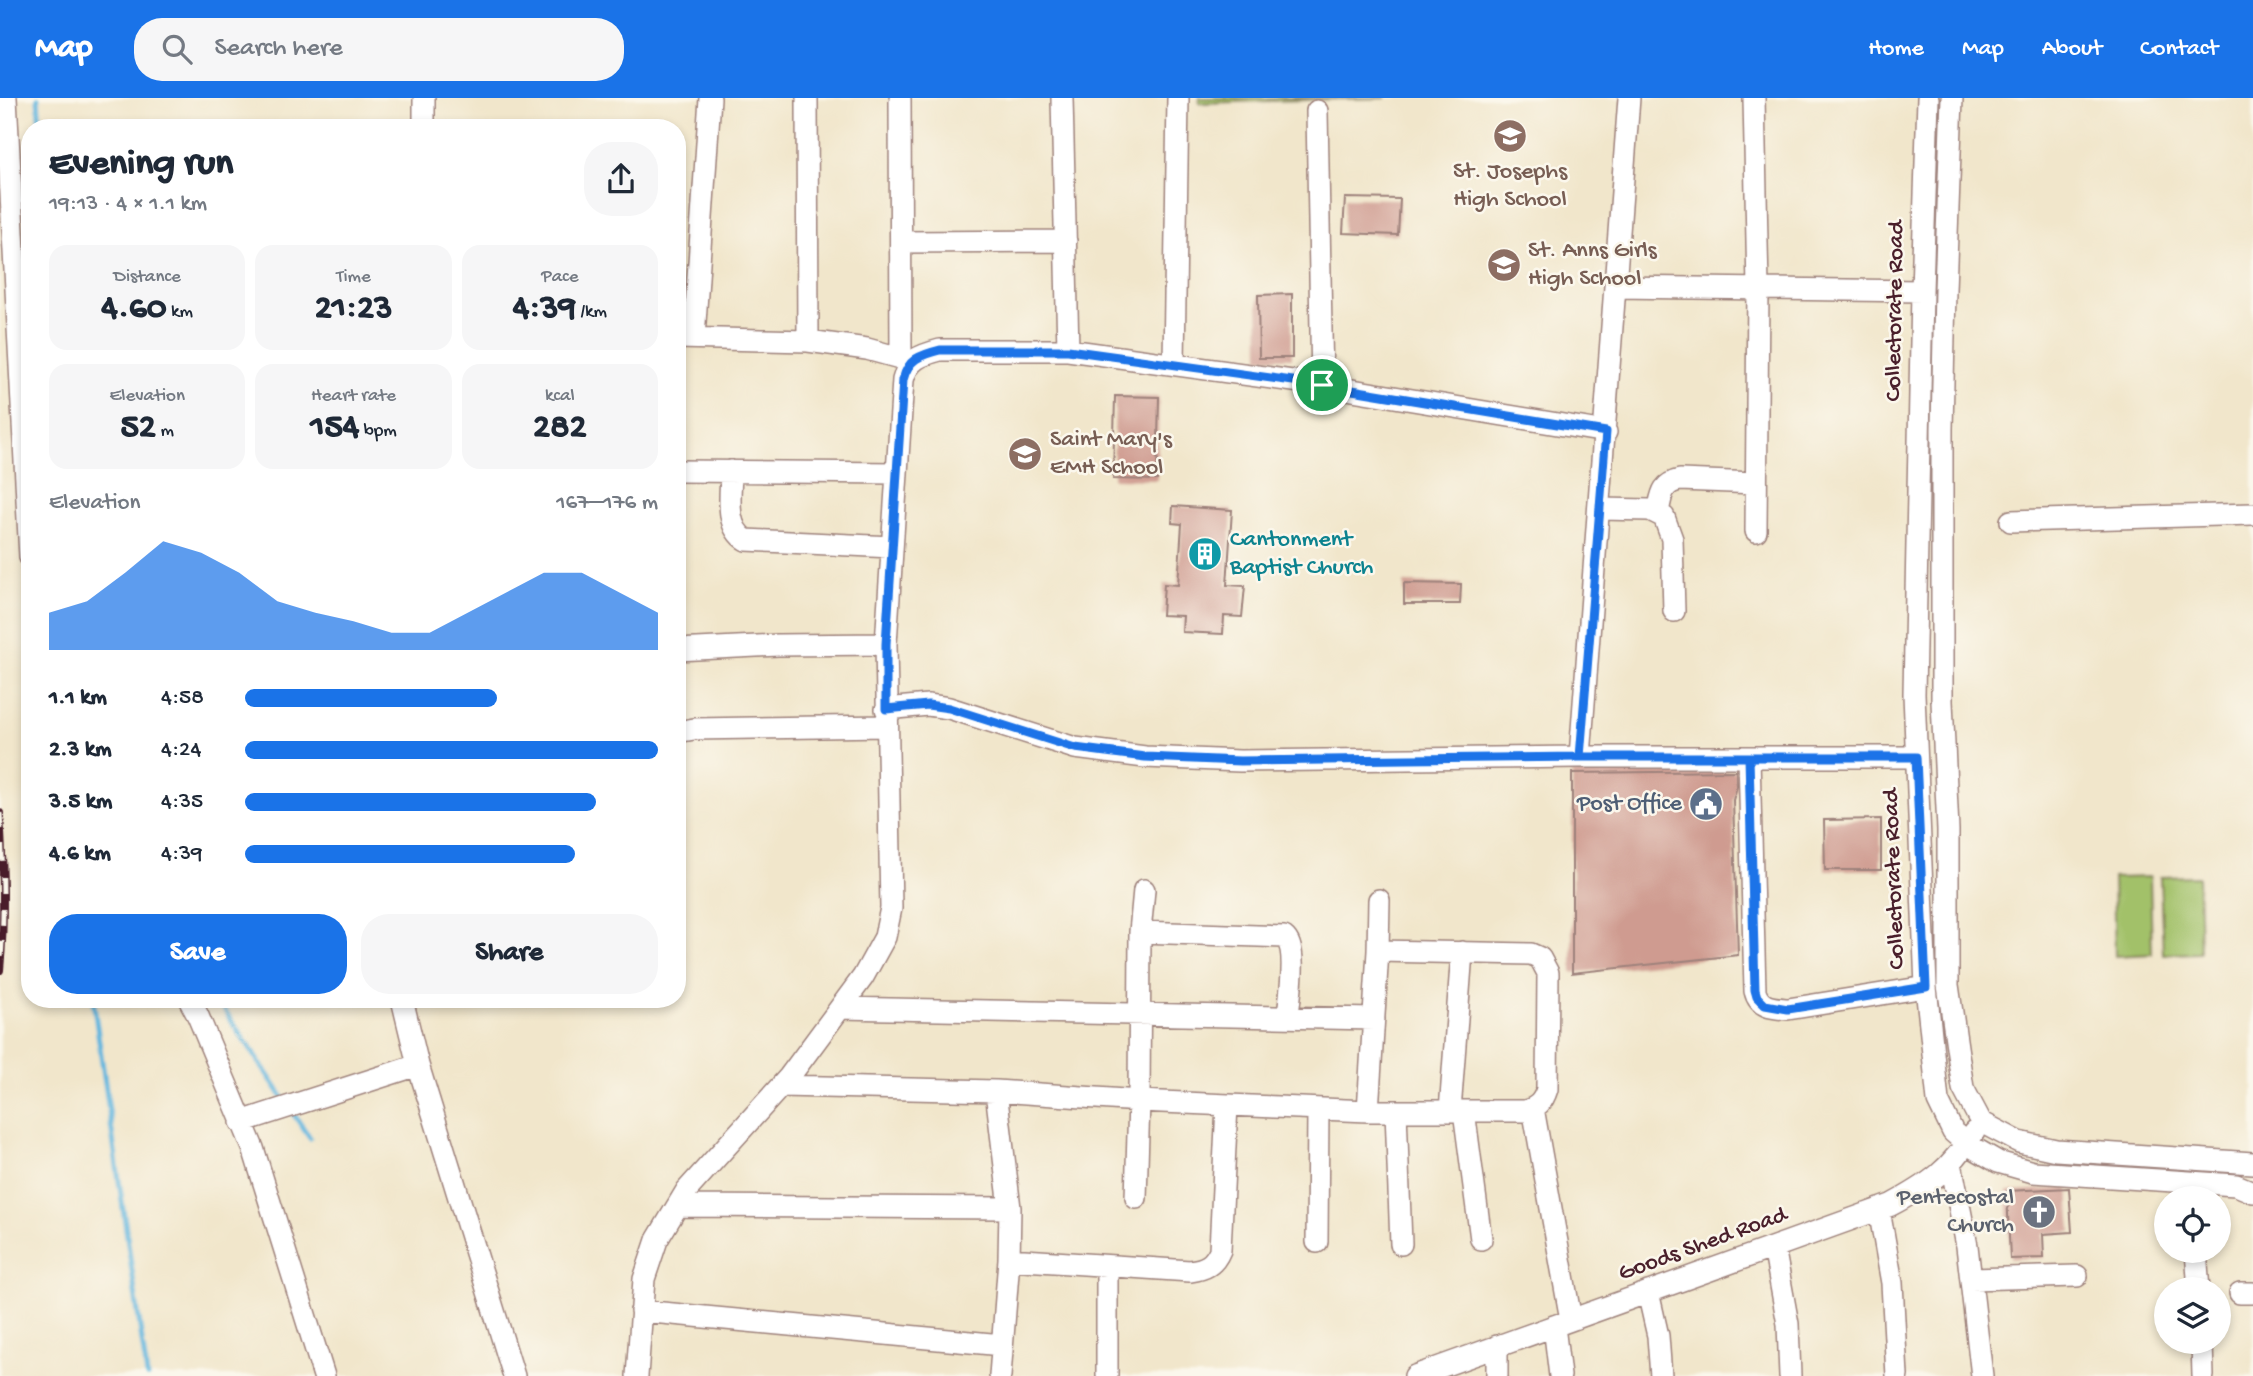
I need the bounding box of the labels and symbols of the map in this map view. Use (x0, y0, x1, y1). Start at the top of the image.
school or university icon: St. Josephs High School (1491, 117, 1529, 155)
place label: St. Josephs High School (1453, 158, 1568, 215)
street label: Collectorate Road (1880, 218, 1912, 402)
place label: St. Anns Girls High School (1528, 237, 1658, 294)
school or university icon: St. Anns Girls High School (1485, 246, 1523, 284)
pin (1292, 355, 1352, 415)
place label: Saint Mary's EMH School (1050, 426, 1173, 483)
school or university icon: Saint Mary's EMH School (1006, 435, 1044, 473)
place label: Cantonment Baptist Church (1229, 526, 1374, 583)
building icon: Cantonment Baptist Church (1186, 535, 1224, 573)
public building icon: Post Office (1687, 785, 1725, 823)
street label: Collectorate Road (1877, 786, 1913, 970)
place label: Post Office (1576, 790, 1683, 819)
place label: Pentecostal Church (1896, 1184, 2014, 1241)
church icon: Pentecostal Church (2020, 1193, 2058, 1231)
street label: Goods Shed Road (1615, 1200, 1793, 1289)

